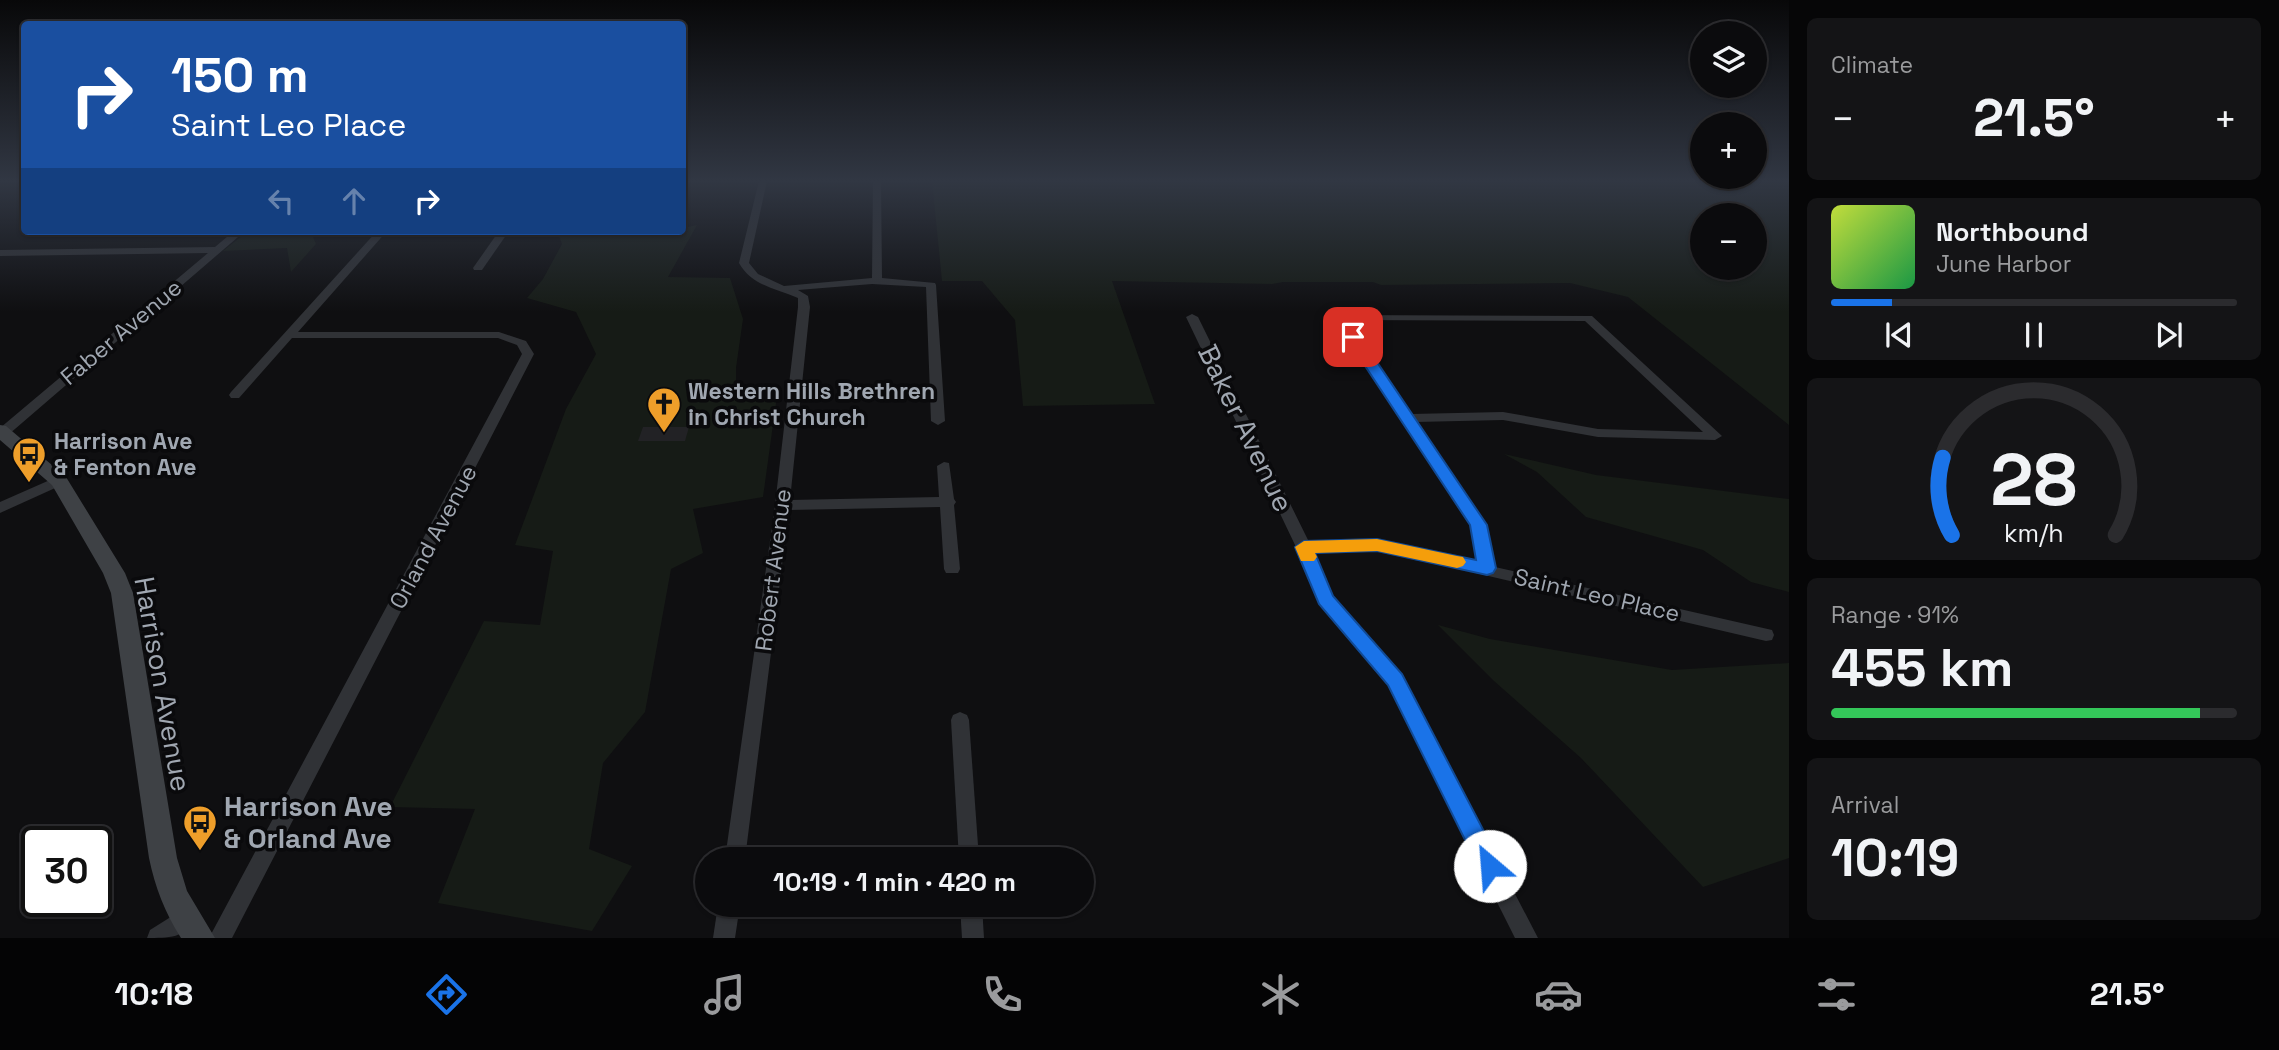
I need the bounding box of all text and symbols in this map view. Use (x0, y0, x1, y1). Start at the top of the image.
map controls (1690, 21, 1767, 280)
button: layers (1690, 21, 1767, 98)
text: 150 m (171, 44, 309, 106)
icon: right (56, 49, 147, 140)
text: Climate (1831, 50, 1913, 80)
text: 21.5° (1973, 85, 2095, 151)
text: − (1831, 95, 1855, 143)
text: + (2213, 95, 2237, 143)
text: Saint Leo Place (171, 105, 406, 145)
button: + (1690, 112, 1767, 189)
icon: left (262, 182, 300, 220)
icon: ahead (335, 182, 373, 220)
icon: right (408, 182, 446, 220)
button: − (1690, 203, 1767, 280)
text: Northbound (1936, 215, 2089, 249)
text: June Harbor (1936, 249, 2071, 279)
street label: Faber Avenue (54, 272, 188, 392)
pin (1323, 307, 1383, 367)
icon: previous (1880, 316, 1918, 354)
icon: pause (2015, 316, 2053, 354)
icon: next (2150, 316, 2188, 354)
icon: arrive (1334, 318, 1372, 356)
street label: Baker Avenue (1190, 338, 1302, 518)
place label: Western Hills Brethren in Christ Church (688, 376, 935, 432)
church icon: Western Hills Brethren in Christ Church (645, 385, 683, 434)
place label: Harrison Ave & Fenton Ave (54, 426, 197, 482)
text: 28 (1991, 433, 2077, 526)
bus stop icon: Harrison Ave & Fenton Ave (10, 435, 48, 484)
street label: Orland Avenue (383, 460, 483, 614)
street label: Robert Avenue (748, 487, 798, 653)
text: km/h (2004, 517, 2064, 549)
street label: Saint Leo Place (1511, 561, 1683, 629)
street label: Harrison Avenue (126, 574, 200, 794)
text: Range · 91% (1831, 600, 1959, 630)
text: 455 km (1831, 635, 2013, 701)
place label: Harrison Ave & Orland Ave (224, 788, 393, 856)
text: Arrival (1831, 790, 1899, 820)
bus stop icon: Harrison Ave & Orland Ave (181, 803, 219, 852)
text: 10:19 (1831, 825, 1959, 891)
speed limit sign: 30 (21, 826, 112, 917)
position arrow (1453, 829, 1527, 903)
text: 10:19 · 1 min · 420 m (773, 865, 1016, 899)
icon: directions (422, 970, 471, 1019)
icon: music (700, 970, 749, 1019)
icon: phone (978, 970, 1027, 1019)
icon: climate (1256, 970, 1305, 1019)
icon: car (1534, 970, 1583, 1019)
icon: filters (1812, 970, 1861, 1019)
text: 10:18 (114, 974, 193, 1014)
text: 21.5° (2090, 974, 2165, 1014)

